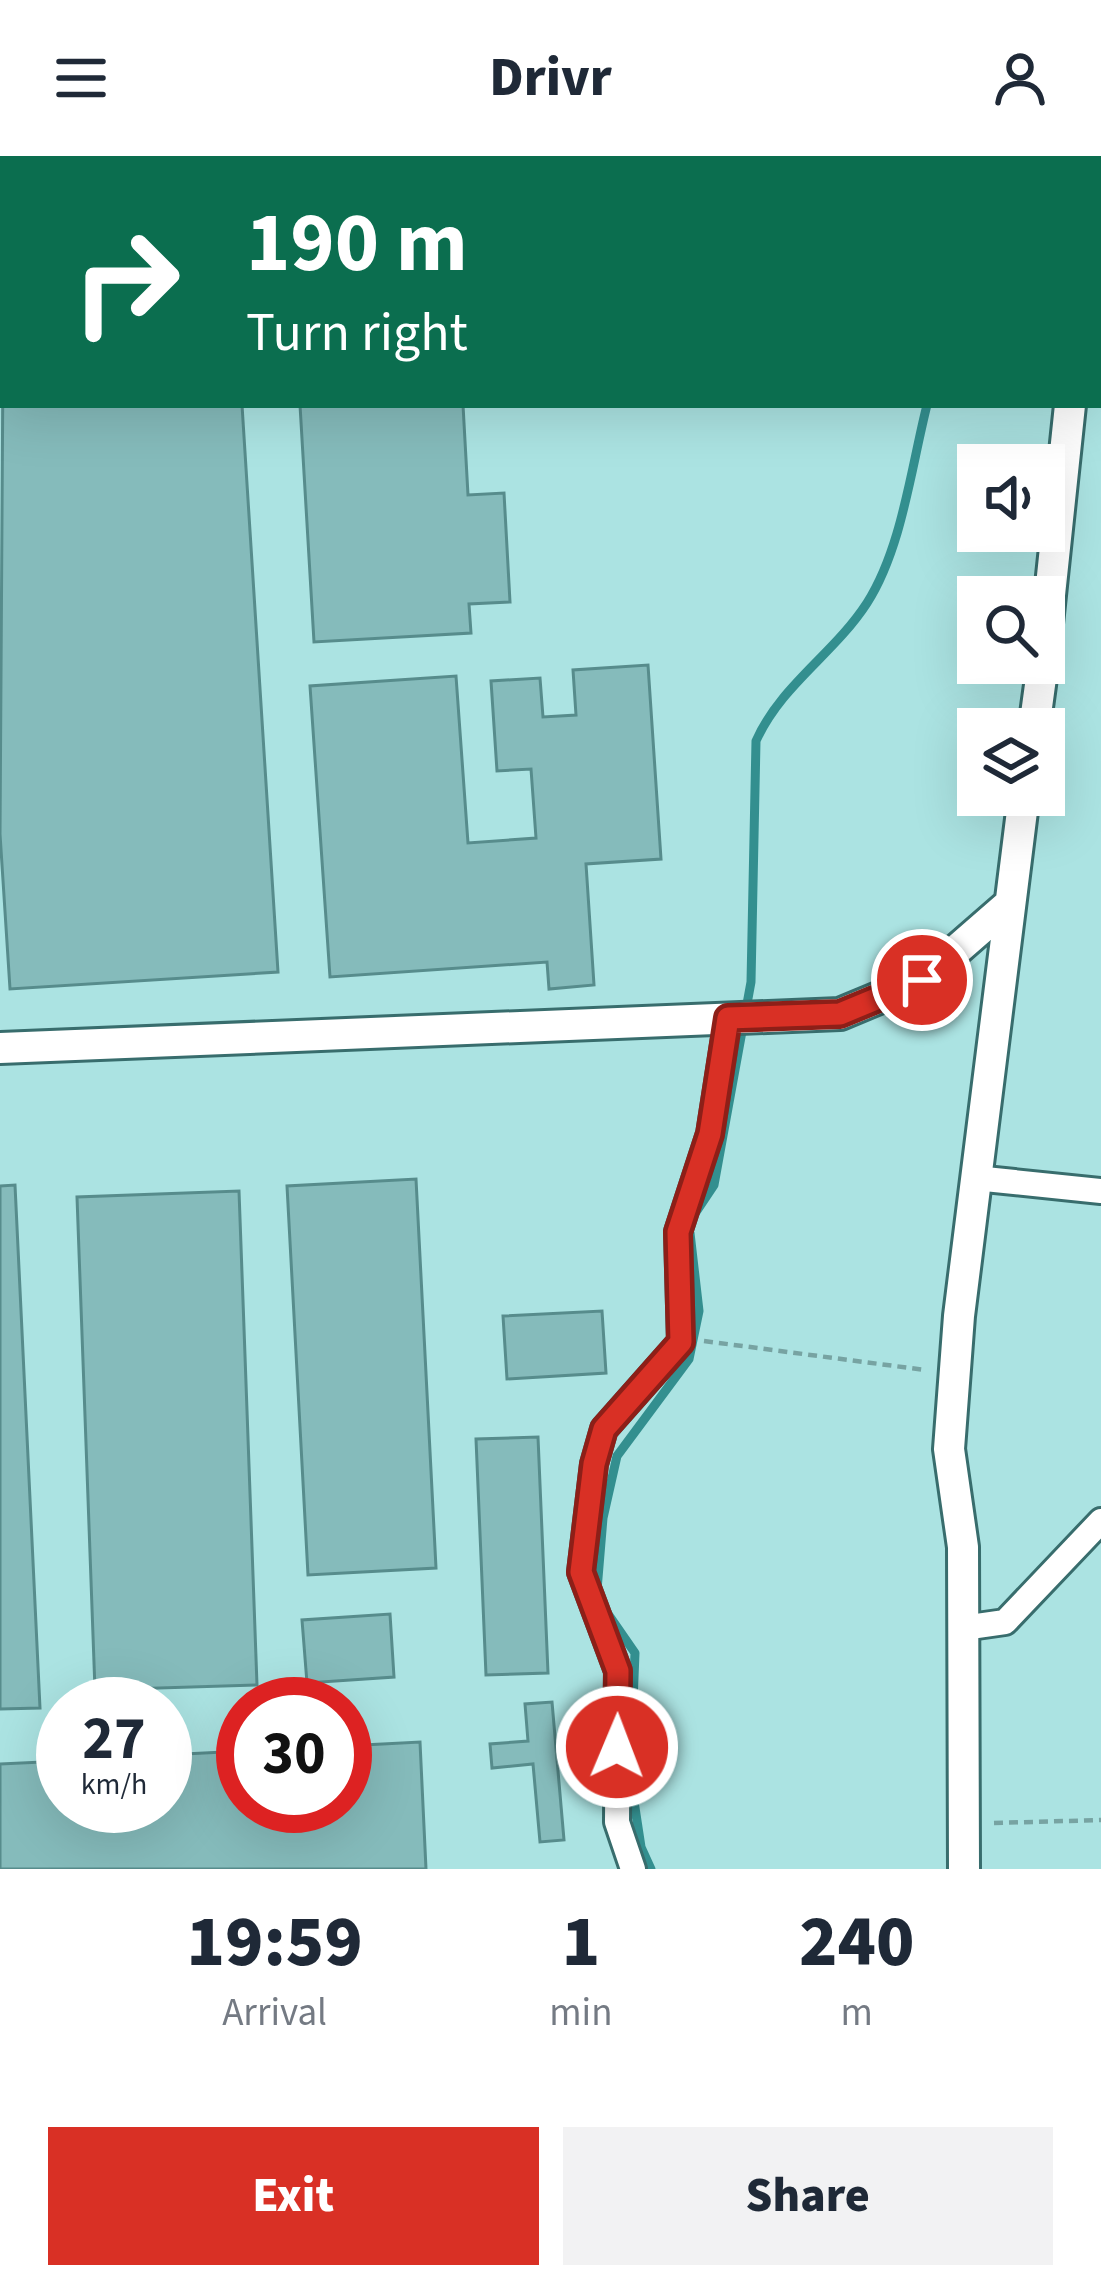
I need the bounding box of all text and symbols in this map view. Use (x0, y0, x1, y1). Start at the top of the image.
text: Drivr (489, 40, 612, 117)
icon: menu (48, 45, 114, 111)
icon: person (987, 45, 1053, 111)
text: 190 m (246, 184, 468, 304)
icon: right (48, 204, 204, 360)
text: Turn right (246, 295, 468, 372)
map controls (957, 444, 1065, 816)
button: sound (957, 444, 1065, 552)
button: search (957, 576, 1065, 684)
button: layers (957, 708, 1065, 816)
pin (871, 929, 973, 1031)
icon: arrive (889, 947, 955, 1013)
speed limit sign: 30 (216, 1677, 372, 1833)
position arrow (554, 1684, 680, 1810)
text: 27 (82, 1697, 146, 1782)
text: km/h (81, 1763, 147, 1806)
text: 19:59 (187, 1891, 363, 1994)
text: 1 (562, 1891, 600, 1994)
text: 240 (799, 1891, 914, 1994)
text: Arrival (222, 1985, 327, 2041)
text: min (549, 1985, 613, 2041)
text: m (841, 1985, 873, 2041)
button: Exit (48, 2127, 539, 2265)
button: Share (563, 2127, 1053, 2265)

